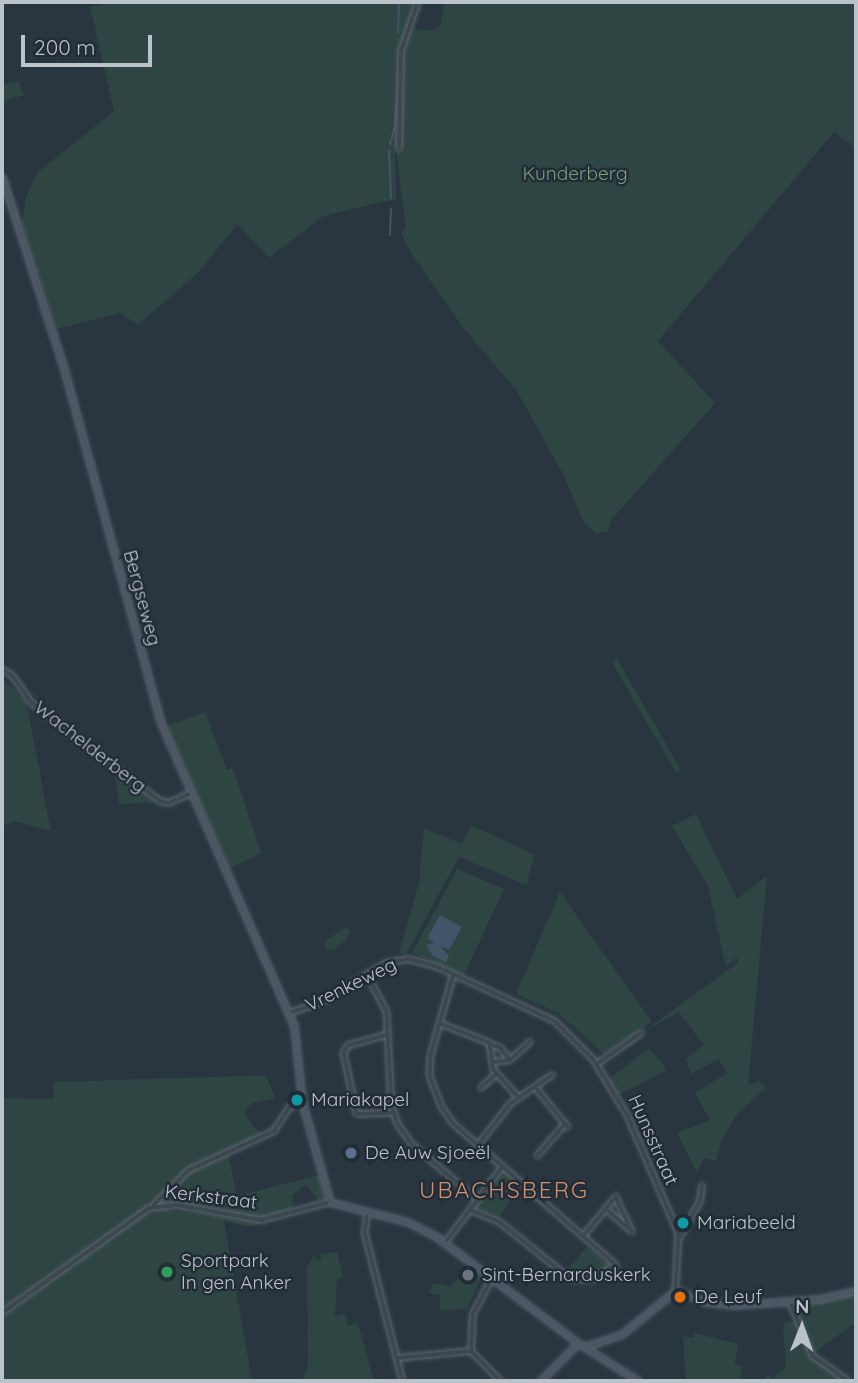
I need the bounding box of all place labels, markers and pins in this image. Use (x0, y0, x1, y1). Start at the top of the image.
place label: Mariakapel (311, 1089, 409, 1111)
marker: Mariakapel (289, 1092, 305, 1108)
place label: De Auw Sjoeël (365, 1142, 490, 1164)
marker: De Auw Sjoeël (343, 1145, 359, 1161)
place label: Mariabeeld (697, 1212, 796, 1234)
marker: Mariabeeld (675, 1215, 691, 1231)
place label: Sportpark In gen Anker (181, 1250, 291, 1294)
marker: Sportpark In gen Anker (159, 1264, 175, 1280)
place label: Sint-Bernarduskerk (482, 1264, 651, 1286)
marker: Sint-Bernarduskerk (460, 1267, 476, 1283)
place label: De Leuf (694, 1286, 762, 1308)
marker: De Leuf (672, 1289, 688, 1305)

